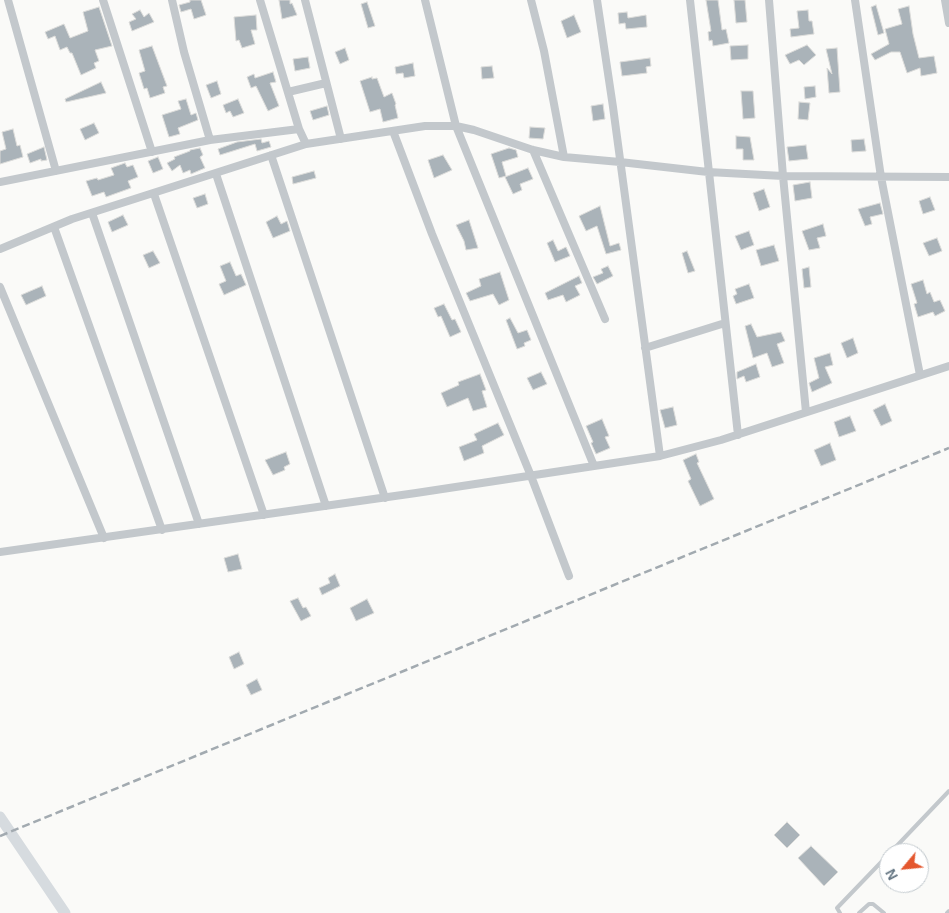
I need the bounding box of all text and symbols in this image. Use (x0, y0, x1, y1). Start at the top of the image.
north arrow (879, 843, 929, 893)
text: N (882, 866, 901, 883)

